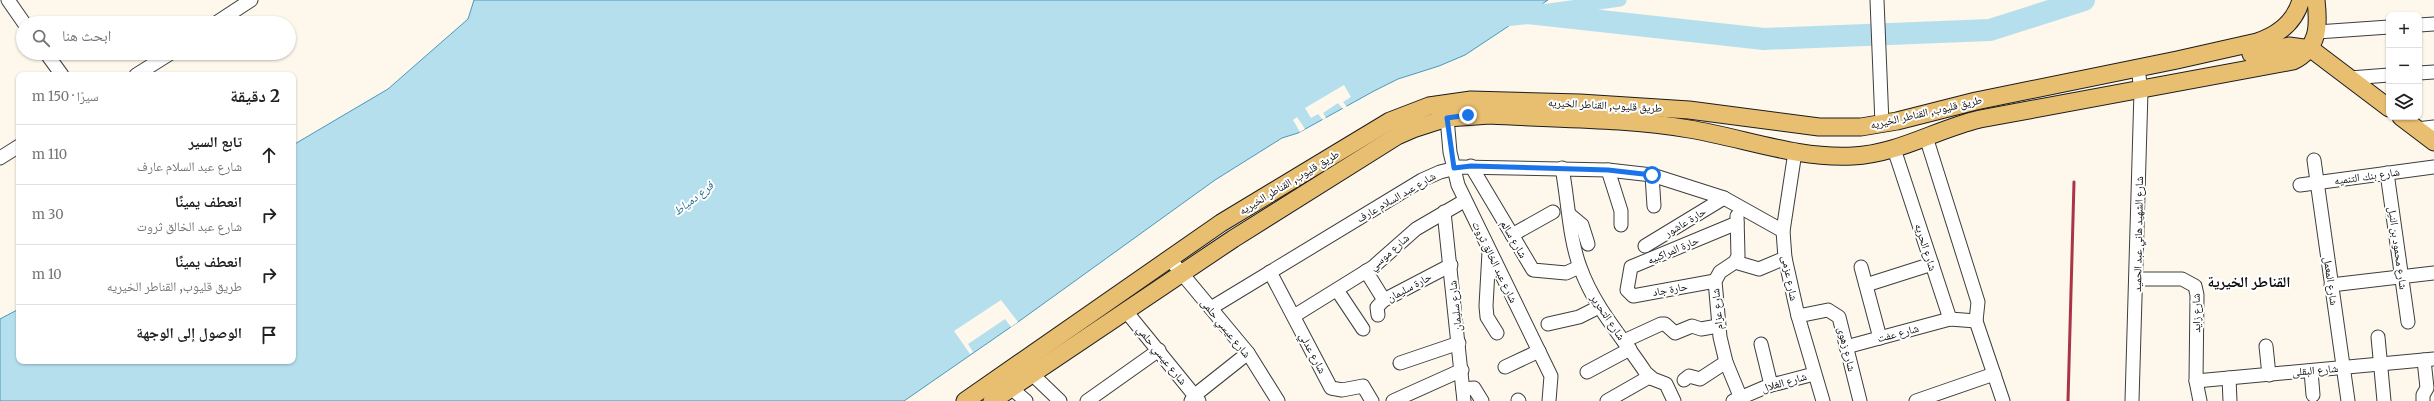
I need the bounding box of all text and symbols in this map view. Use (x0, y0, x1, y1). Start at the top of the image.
map controls (2386, 12, 2422, 120)
button: + (2386, 12, 2422, 48)
search box (16, 16, 296, 60)
text: ابحث هنا (62, 26, 111, 45)
icon: search (30, 27, 52, 49)
button: − (2386, 48, 2422, 84)
button: layers (2386, 84, 2422, 120)
text: 2 دقيقة (230, 85, 280, 107)
text: سيرًا · 150 m (32, 88, 98, 105)
street label: طريق قليوب, القناطر الخيريه (1869, 92, 1983, 132)
street label: طريق قليوب, القناطر الخيريه (1548, 95, 1662, 115)
route end (1459, 106, 1477, 124)
text: تابع السير (188, 132, 242, 151)
icon: ahead (258, 144, 280, 166)
text: 110 m (32, 146, 67, 163)
street label: طريق قليوب, القناطر الخيريه (1236, 147, 1342, 217)
text: شارع عبد السلام عارف (137, 158, 242, 175)
street label: شارع بنك التنميه (2333, 164, 2401, 188)
route start (1643, 166, 1661, 184)
street label: شارع عبد السلام عارف (1354, 169, 1438, 225)
street label: شارع الشهيد هاني عبد الحميد (2130, 176, 2148, 292)
water label: فرع دمياط (670, 177, 718, 219)
text: انعطف يمينًا (175, 192, 242, 211)
icon: right (258, 204, 280, 226)
street label: حارة عاشور (1661, 204, 1708, 240)
text: 30 m (32, 206, 64, 223)
street label: شارع محمود بن النيل (2385, 206, 2411, 290)
street label: شارع سالم (1497, 217, 1530, 261)
text: شارع عبد الخالق ثروت (137, 218, 242, 235)
street label: شارع عبد الخالق ثروت (1469, 219, 1521, 305)
street label: شارع الحريه (1912, 222, 1940, 272)
street label: شارع موسي (1366, 231, 1413, 275)
street label: حارة المراكبيه (1645, 233, 1701, 267)
text: انعطف يمينًا (175, 252, 242, 271)
street label: شارع عزمى (1779, 254, 1801, 302)
street label: شارع المعمل (2321, 256, 2341, 306)
icon: right (258, 264, 280, 286)
text: 10 m (32, 266, 62, 283)
street label: حارة سليمان (1384, 269, 1434, 305)
district label: القناطر الخيرية (2207, 272, 2291, 291)
text: طريق قليوب, القناطر الخيريه (107, 278, 242, 295)
street label: حارة جاد (1651, 279, 1689, 299)
street label: شارع سليمان (1445, 280, 1465, 332)
street label: شارع عزام (1708, 288, 1726, 330)
street label: شارع التحرير (1587, 291, 1628, 343)
street label: شارع زايد (2189, 293, 2203, 333)
street label: شارع عيسي حلمى (1196, 296, 1254, 362)
street label: شارع عفت (1876, 321, 1920, 345)
text: الوصول إلى الوجهة (136, 323, 242, 342)
street label: شارع عيسي حلمي (1132, 323, 1190, 389)
icon: arrive (258, 324, 280, 346)
street label: شارع زهوى (1835, 325, 1859, 373)
street label: شارع عدلي (1295, 330, 1330, 377)
street label: شارع البقلى (2291, 361, 2339, 379)
street label: شارع الغلال (1760, 369, 1808, 395)

